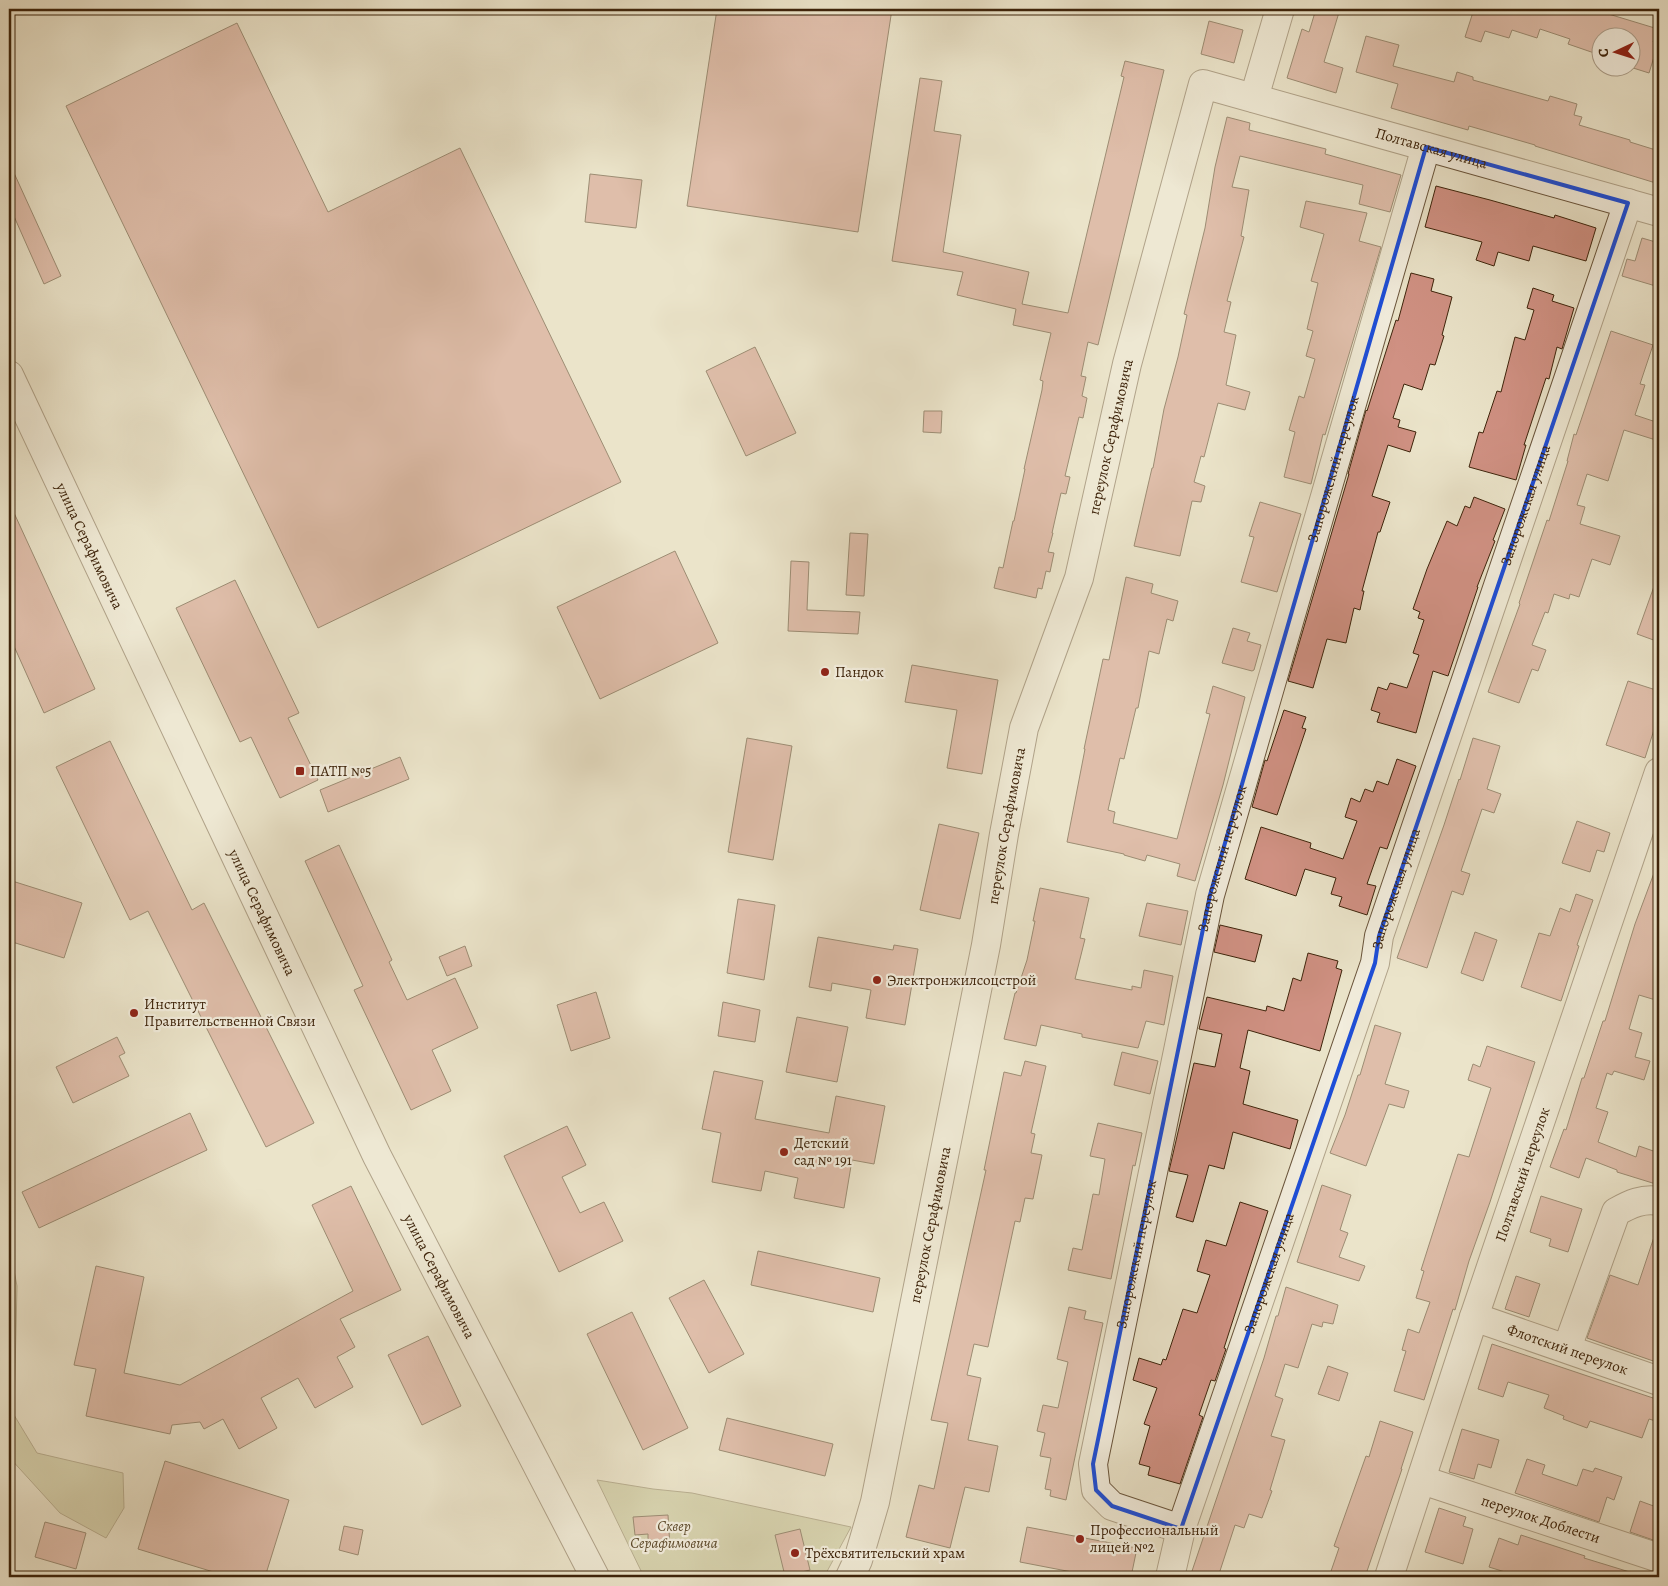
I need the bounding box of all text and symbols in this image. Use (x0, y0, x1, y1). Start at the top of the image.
north arrow (1590, 28, 1640, 78)
text: С (1594, 48, 1613, 58)
street label: Полтавская улица (1373, 123, 1490, 173)
street label: переулок Серафимовича (1084, 357, 1138, 517)
street label: Запорожский переулок (1302, 393, 1364, 545)
street label: Запорожская улица (1496, 442, 1555, 568)
street label: улица Серафимовича (51, 479, 128, 613)
place label: Пандок (835, 662, 884, 682)
marker: Пандок (819, 666, 831, 678)
street label: переулок Серафимовича (983, 746, 1030, 906)
place label: ПАТП №5 (310, 761, 371, 781)
marker: ПАТП №5 (294, 765, 306, 777)
street label: Запорожский переулок (1193, 782, 1251, 934)
street label: Запорожская улица (1367, 825, 1425, 950)
street label: улица Серафимовича (223, 845, 301, 979)
place label: Электронжилсоцстрой (887, 970, 1037, 990)
marker: Электронжилсоцстрой (871, 974, 883, 986)
place label: Институт Правительственной Связи (144, 994, 316, 1031)
marker: Институт Правительственной Связи (128, 1007, 140, 1019)
street label: Полтавский переулок (1490, 1104, 1555, 1244)
place label: Детский сад № 191 (794, 1133, 852, 1170)
street label: переулок Серафимовича (905, 1145, 956, 1305)
marker: Детский сад № 191 (778, 1146, 790, 1158)
street label: Запорожский переулок (1111, 1177, 1161, 1330)
street label: улица Серафимовича (398, 1210, 480, 1342)
street label: Запорожская улица (1239, 1210, 1299, 1336)
street label: Флотский переулок (1504, 1319, 1631, 1380)
street label: переулок Доблести (1479, 1490, 1603, 1548)
park label: Сквер Серафимовича (630, 1516, 718, 1553)
place label: Профессиональный лицей №2 (1090, 1520, 1219, 1557)
marker: Профессиональный лицей №2 (1074, 1533, 1086, 1545)
place label: Трёхсвятительский храм (805, 1543, 965, 1563)
marker: Трёхсвятительский храм (789, 1547, 801, 1559)

